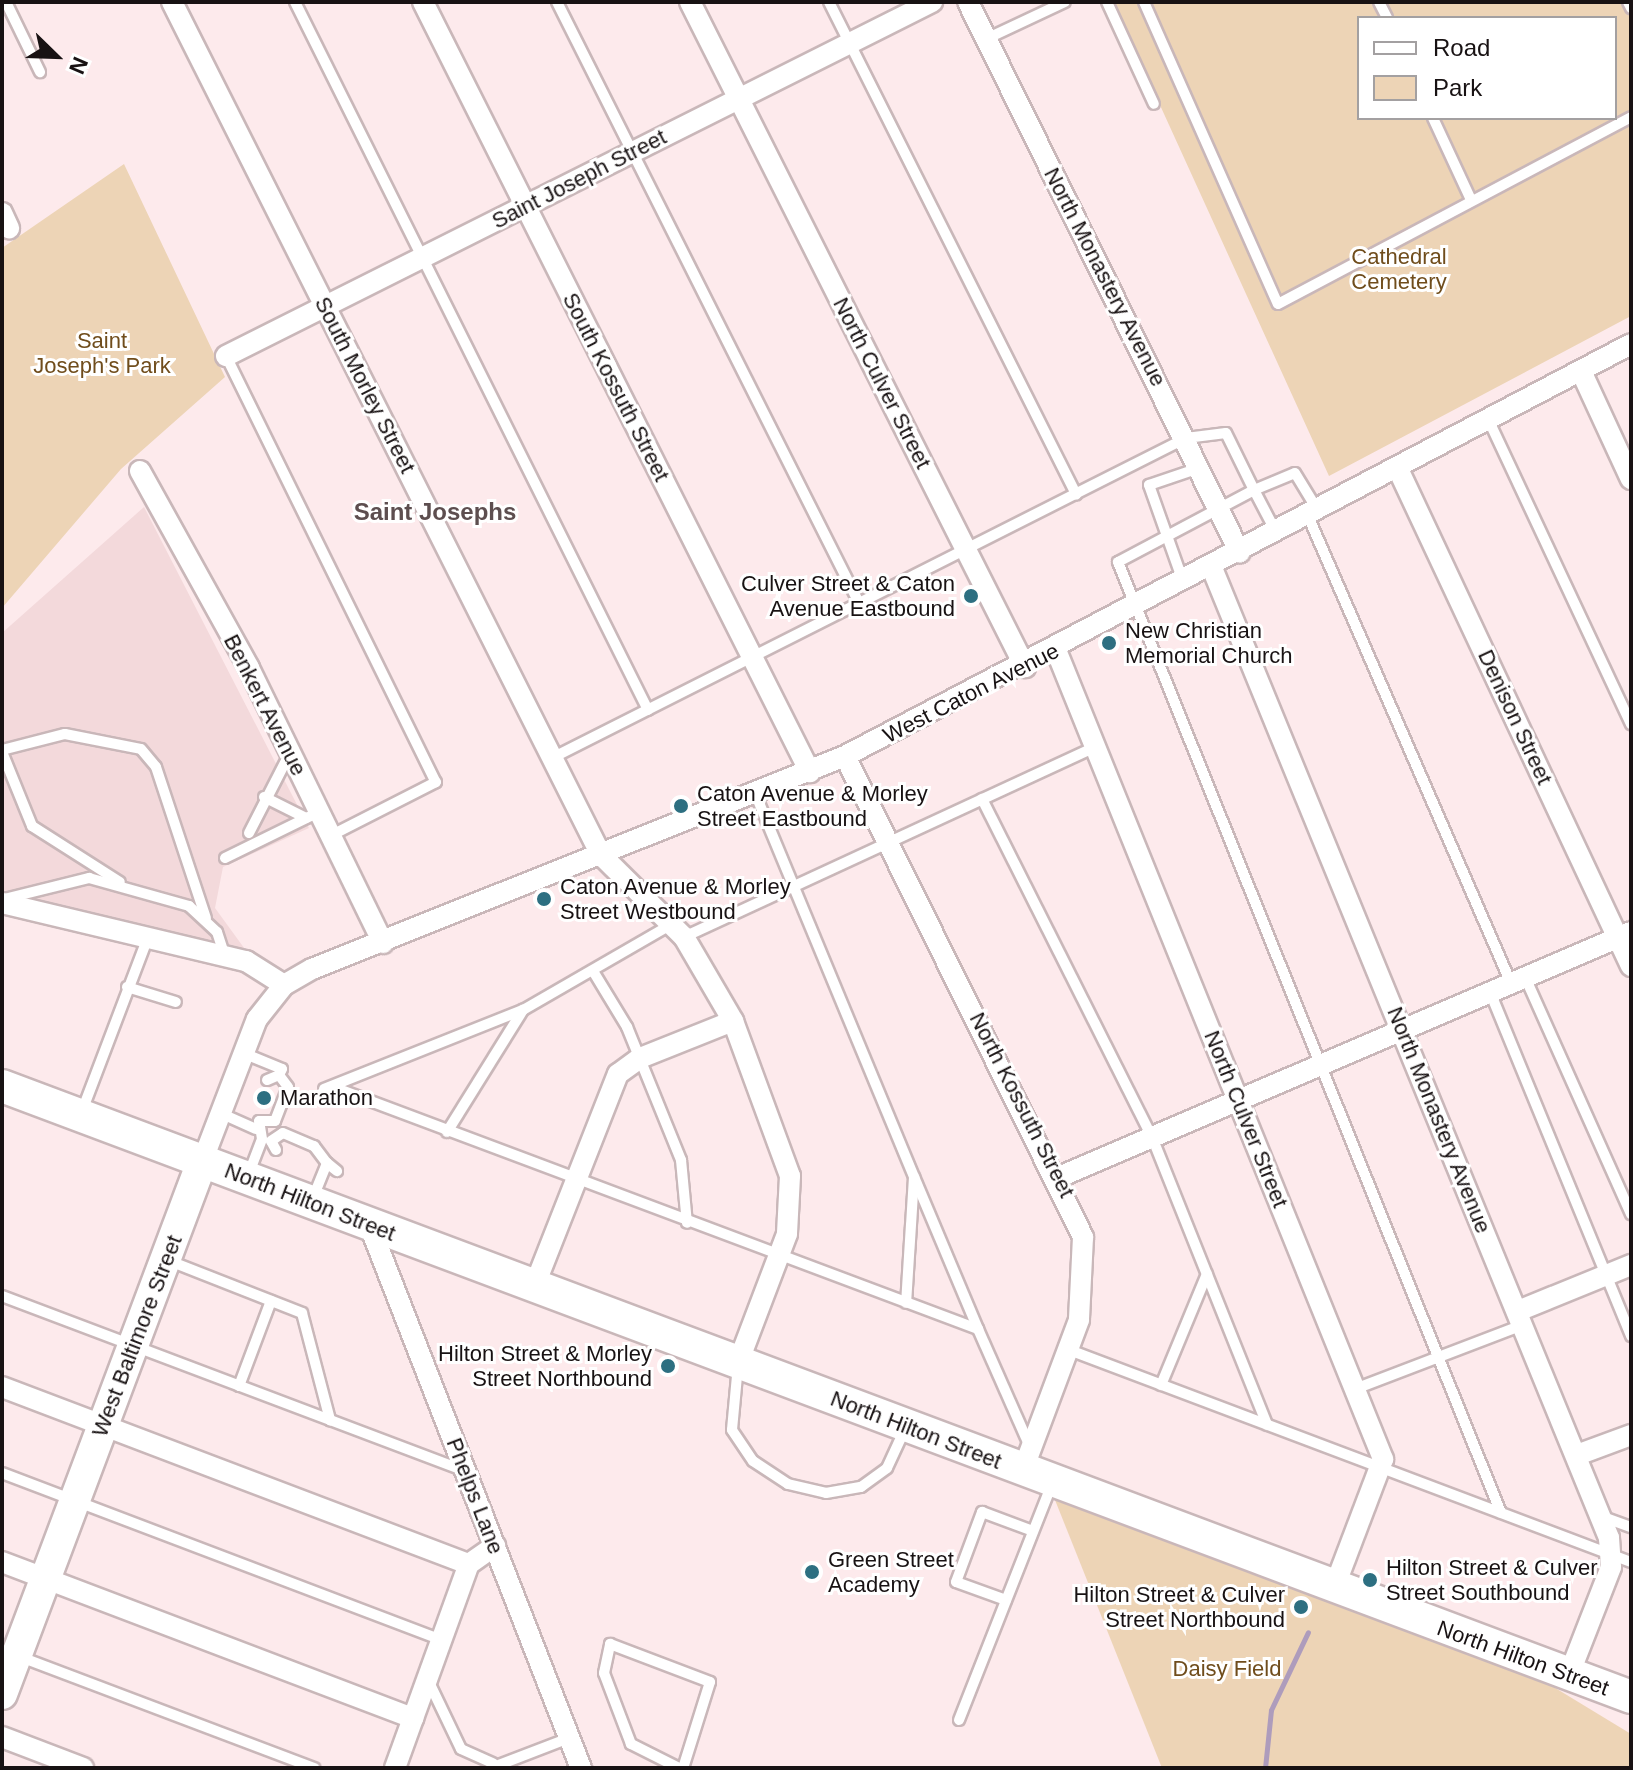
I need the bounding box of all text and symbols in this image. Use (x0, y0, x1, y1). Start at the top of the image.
north arrow (16, 16, 96, 96)
legend (1357, 16, 1617, 120)
text: Road (1433, 34, 1490, 61)
text: N (64, 53, 93, 78)
text: Park (1433, 74, 1482, 101)
street label: Saint Joseph Street (487, 124, 671, 234)
street label: North Monastery Avenue (1038, 163, 1172, 391)
park label: Cathedral Cemetery (1351, 243, 1447, 294)
street label: South Kossuth Street (557, 288, 675, 486)
street label: South Morley Street (309, 292, 421, 478)
street label: North Culver Street (827, 293, 937, 473)
park label: Saint Joseph's Park (33, 327, 171, 378)
district label: Saint Josephs (354, 498, 516, 526)
place label: Culver Street & Caton Avenue Eastbound (741, 570, 955, 622)
marker: Culver Street & Caton Avenue Eastbound (962, 587, 980, 605)
place label: New Christian Memorial Church (1125, 617, 1292, 668)
street label: Benkert Avenue (218, 629, 312, 781)
marker: New Christian Memorial Church (1100, 634, 1118, 652)
street label: West Caton Avenue (878, 637, 1064, 749)
street label: Denison Street (1472, 645, 1558, 789)
place label: Caton Avenue & Morley Street Eastbound (697, 780, 929, 832)
marker: Caton Avenue & Morley Street Eastbound (672, 797, 690, 815)
place label: Caton Avenue & Morley Street Westbound (560, 873, 792, 924)
marker: Caton Avenue & Morley Street Westbound (535, 890, 553, 908)
street label: North Monastery Avenue (1381, 1002, 1497, 1238)
street label: North Kossuth Street (964, 1008, 1080, 1202)
street label: North Culver Street (1198, 1027, 1294, 1211)
place label: Marathon (280, 1085, 373, 1111)
marker: Marathon (255, 1089, 273, 1107)
street label: North Hilton Street (221, 1157, 399, 1247)
street label: West Baltimore Street (86, 1232, 188, 1440)
place label: Hilton Street & Morley Street Northbound (438, 1340, 652, 1392)
marker: Hilton Street & Morley Street Northbound (659, 1357, 677, 1375)
street label: North Hilton Street (827, 1385, 1005, 1475)
street label: Phelps Lane (441, 1434, 509, 1558)
place label: Green Street Academy (828, 1546, 954, 1598)
place label: Hilton Street & Culver Street Southbound (1386, 1554, 1598, 1606)
marker: Green Street Academy (803, 1563, 821, 1581)
marker: Hilton Street & Culver Street Southbound (1361, 1571, 1379, 1589)
place label: Hilton Street & Culver Street Northbound (1073, 1581, 1285, 1632)
marker: Hilton Street & Culver Street Northbound (1292, 1598, 1310, 1616)
street label: North Hilton Street (1433, 1615, 1613, 1701)
park label: Daisy Field (1173, 1656, 1281, 1682)

